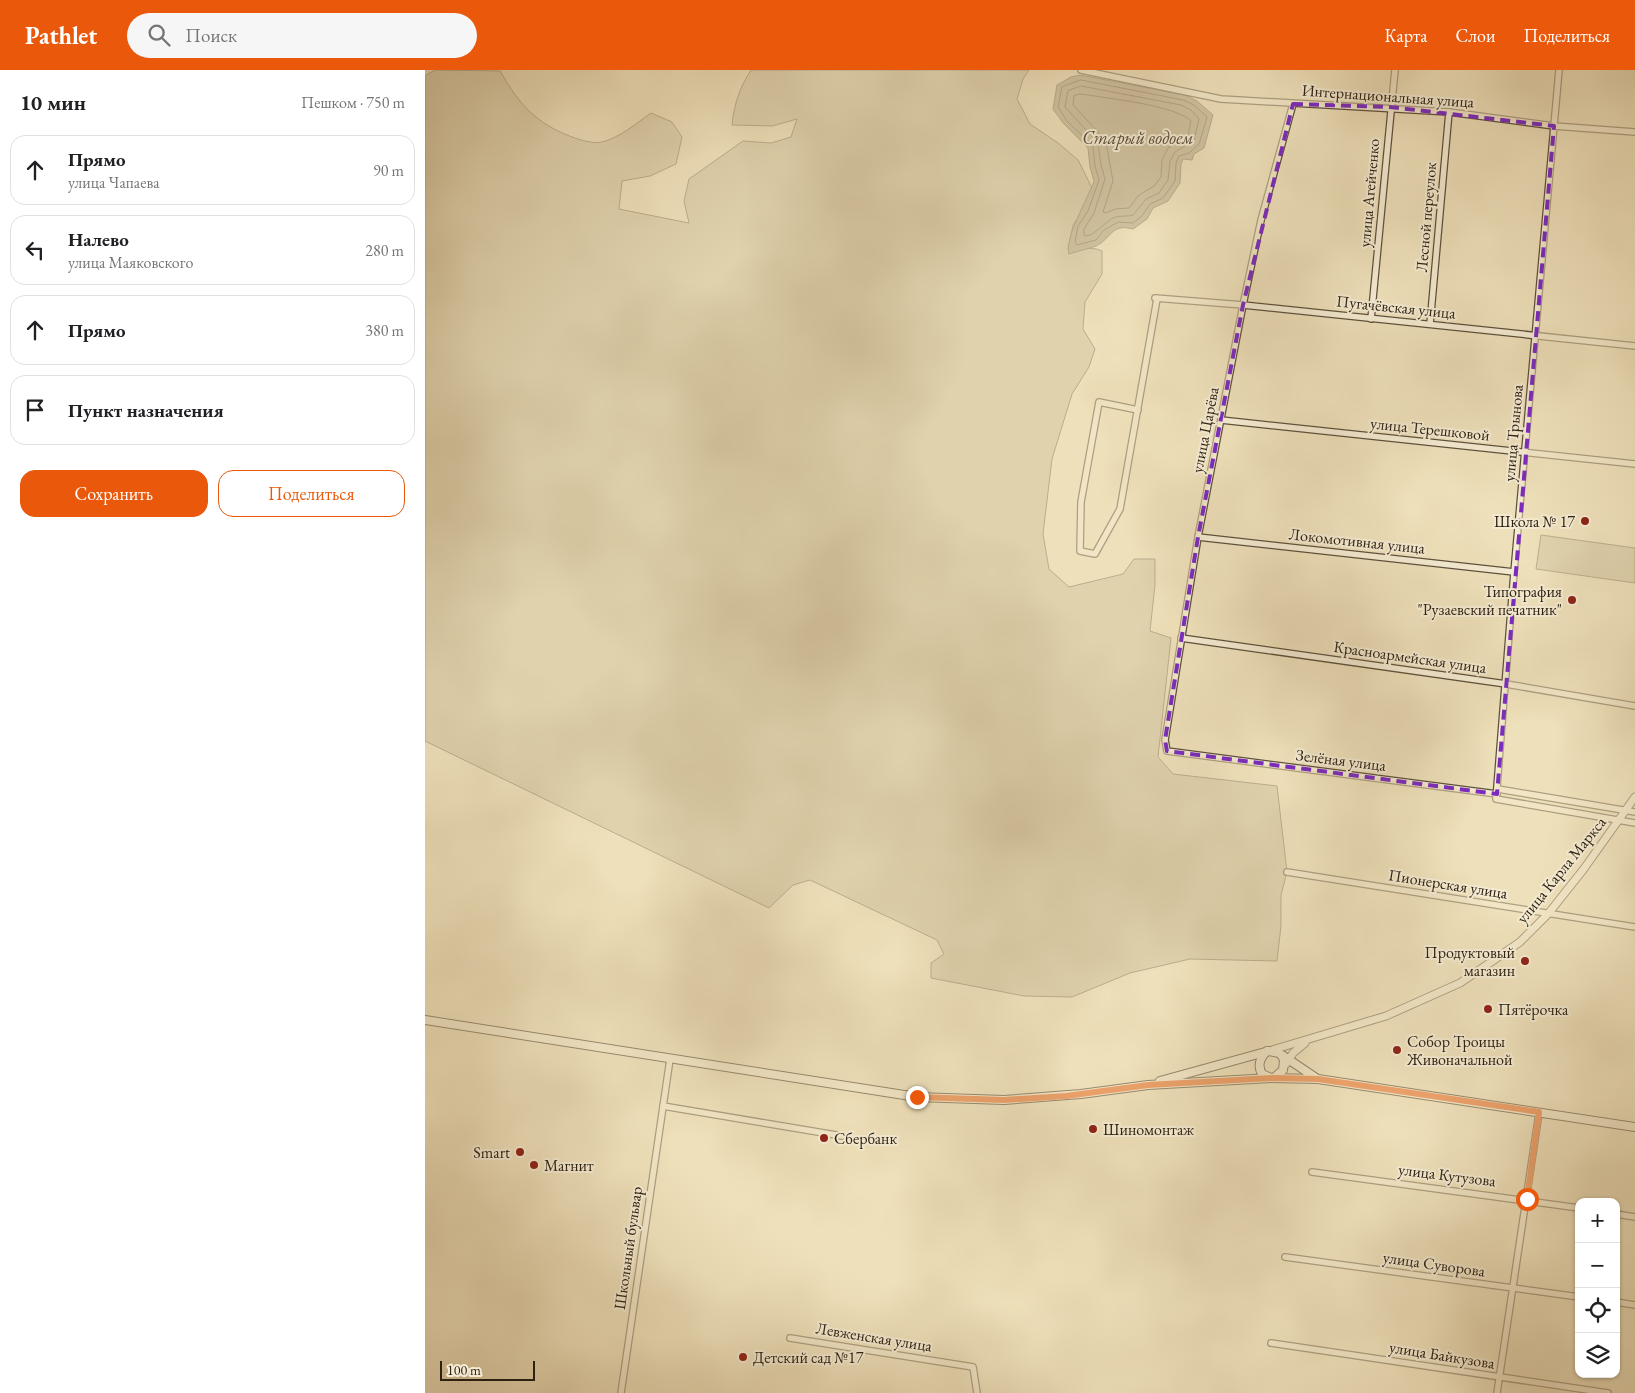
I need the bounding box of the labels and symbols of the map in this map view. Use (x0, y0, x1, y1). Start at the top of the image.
street label: Интернациональная улица (1301, 80, 1475, 113)
water label: Старый водоем (1082, 126, 1194, 150)
street label: улица Агейченко (1354, 138, 1384, 248)
street label: Лесной переулок (1411, 161, 1441, 273)
street label: Пугачёвская улица (1335, 290, 1457, 324)
street label: улица Трынова (1498, 383, 1528, 482)
street label: улица Царёва (1186, 385, 1224, 475)
street label: улица Терешковой (1369, 412, 1491, 446)
place label: Школа № 17 (1494, 511, 1575, 532)
marker: Школа № 17 (1579, 515, 1591, 527)
street label: Локомотивная улица (1288, 523, 1427, 559)
place label: Типография "Рузаевский печатник" (1417, 581, 1562, 620)
marker: Типография "Рузаевский печатник" (1566, 594, 1578, 606)
street label: Красноармейская улица (1332, 636, 1488, 678)
street label: Зелёная улица (1295, 744, 1388, 776)
street label: улица Карла Маркса (1511, 812, 1611, 928)
street label: Пионерская улица (1387, 864, 1510, 904)
place label: Продуктовый магазин (1425, 942, 1516, 981)
marker: Продуктовый магазин (1519, 955, 1531, 967)
place label: Пятёрочка (1498, 999, 1569, 1020)
marker: Пятёрочка (1482, 1003, 1494, 1015)
place label: Собор Троицы Живоначальной (1406, 1031, 1513, 1070)
marker: Собор Троицы Живоначальной (1391, 1044, 1403, 1056)
route end (906, 1086, 929, 1109)
place label: Шиномонтаж (1103, 1119, 1194, 1140)
marker: Шиномонтаж (1087, 1123, 1099, 1135)
place label: Сбербанк (834, 1128, 897, 1149)
marker: Сбербанк (818, 1132, 830, 1144)
place label: Smart (473, 1142, 510, 1163)
marker: Smart (514, 1146, 526, 1158)
place label: Магнит (544, 1155, 594, 1176)
marker: Магнит (528, 1159, 540, 1171)
street label: улица Кутузова (1397, 1159, 1498, 1191)
street label: Школьный бульвар (609, 1185, 647, 1311)
route start (1516, 1188, 1539, 1211)
street label: улица Суворова (1382, 1246, 1487, 1282)
street label: Левженская улица (814, 1317, 934, 1357)
street label: улица Байкузова (1388, 1336, 1497, 1374)
place label: Детский сад №17 (753, 1347, 864, 1368)
marker: Детский сад №17 (737, 1351, 749, 1363)
scale bar (440, 1358, 535, 1381)

